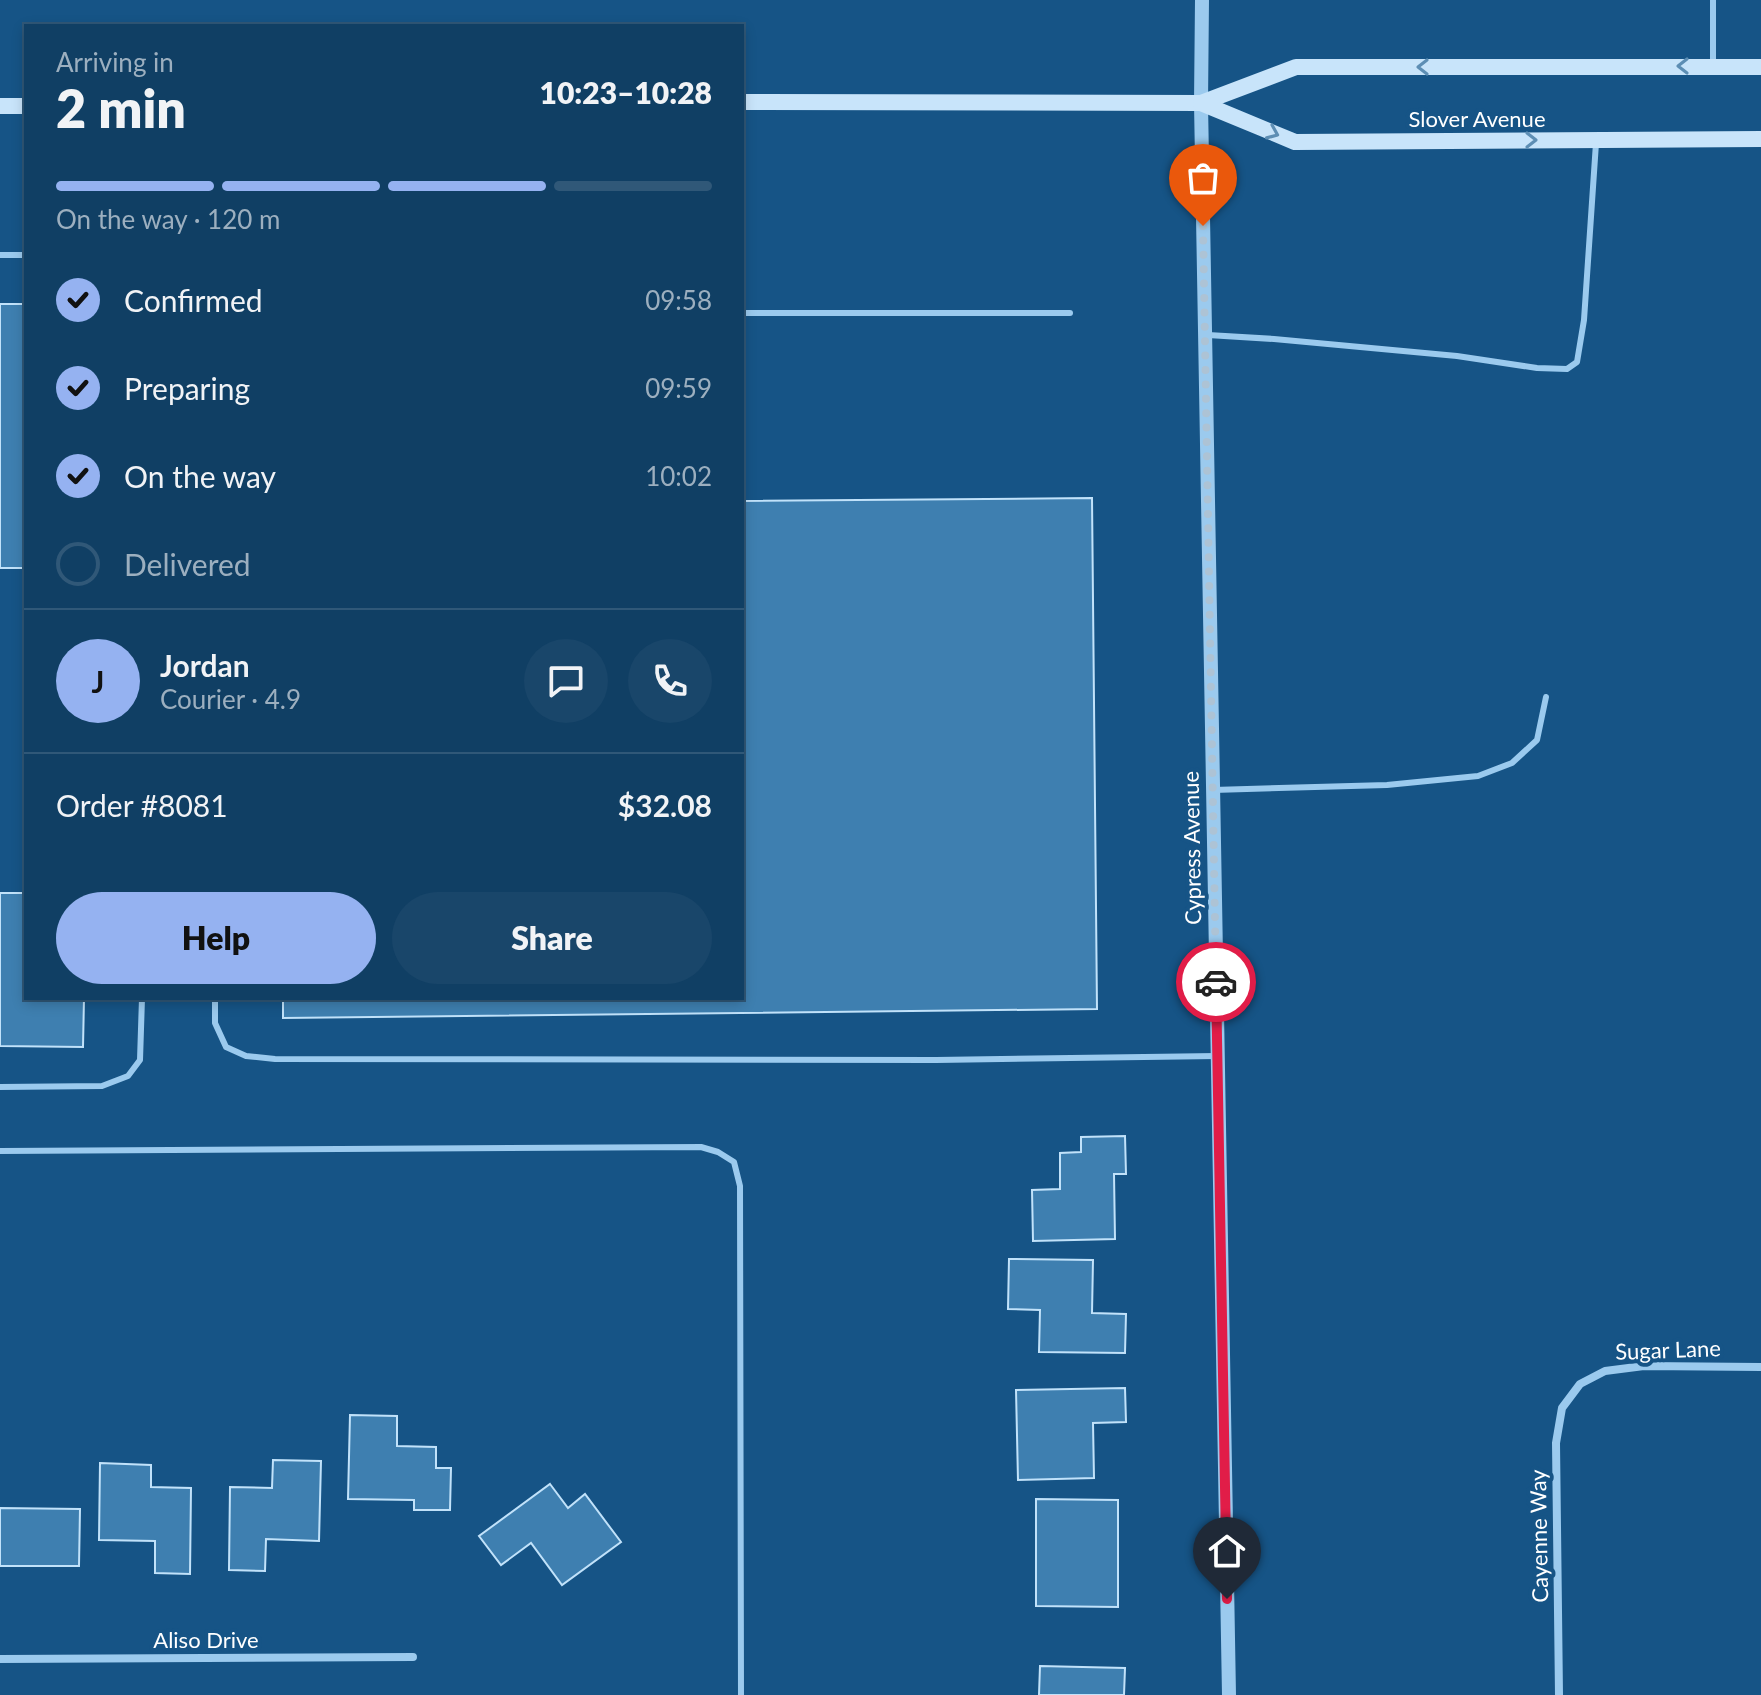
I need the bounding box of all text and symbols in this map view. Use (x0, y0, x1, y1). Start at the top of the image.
text: Arriving in (56, 46, 174, 78)
one-way arrow (1676, 57, 1689, 75)
one-way arrow (1416, 58, 1429, 76)
text: 10:23–10:28 (539, 74, 712, 110)
text: 2 min (56, 77, 186, 139)
street label: Slover Avenue (1408, 105, 1546, 132)
one-way arrow (1265, 123, 1279, 140)
one-way arrow (1525, 131, 1538, 149)
pin (1169, 144, 1237, 226)
icon: bag (1181, 156, 1225, 200)
text: On the way · 120 m (56, 203, 280, 235)
icon: check (56, 278, 100, 322)
text: Confirmed (124, 282, 263, 318)
text: 09:58 (645, 284, 712, 316)
icon: check (56, 366, 100, 410)
text: Preparing (124, 370, 250, 406)
text: 09:59 (645, 372, 712, 404)
icon: check (56, 454, 100, 498)
text: On the way (124, 458, 276, 494)
text: 10:02 (645, 460, 712, 492)
text: Delivered (124, 546, 251, 582)
button: chat (524, 639, 608, 723)
button: phone (628, 639, 712, 723)
text: Jordan (160, 647, 250, 683)
text: J (92, 663, 104, 699)
text: Courier · 4.9 (160, 683, 301, 715)
street label: Cypress Avenue (1177, 771, 1206, 925)
text: Order #8081 (56, 787, 228, 823)
text: $32.08 (618, 787, 712, 823)
button: Help (56, 892, 376, 984)
button: Share (392, 892, 712, 984)
courier (1176, 942, 1256, 1022)
icon: car (1194, 960, 1238, 1004)
street label: Sugar Lane (1615, 1334, 1721, 1365)
street label: Cayenne Way (1524, 1469, 1553, 1603)
pin (1193, 1517, 1261, 1599)
icon: home (1205, 1529, 1249, 1573)
street label: Aliso Drive (153, 1626, 259, 1653)

